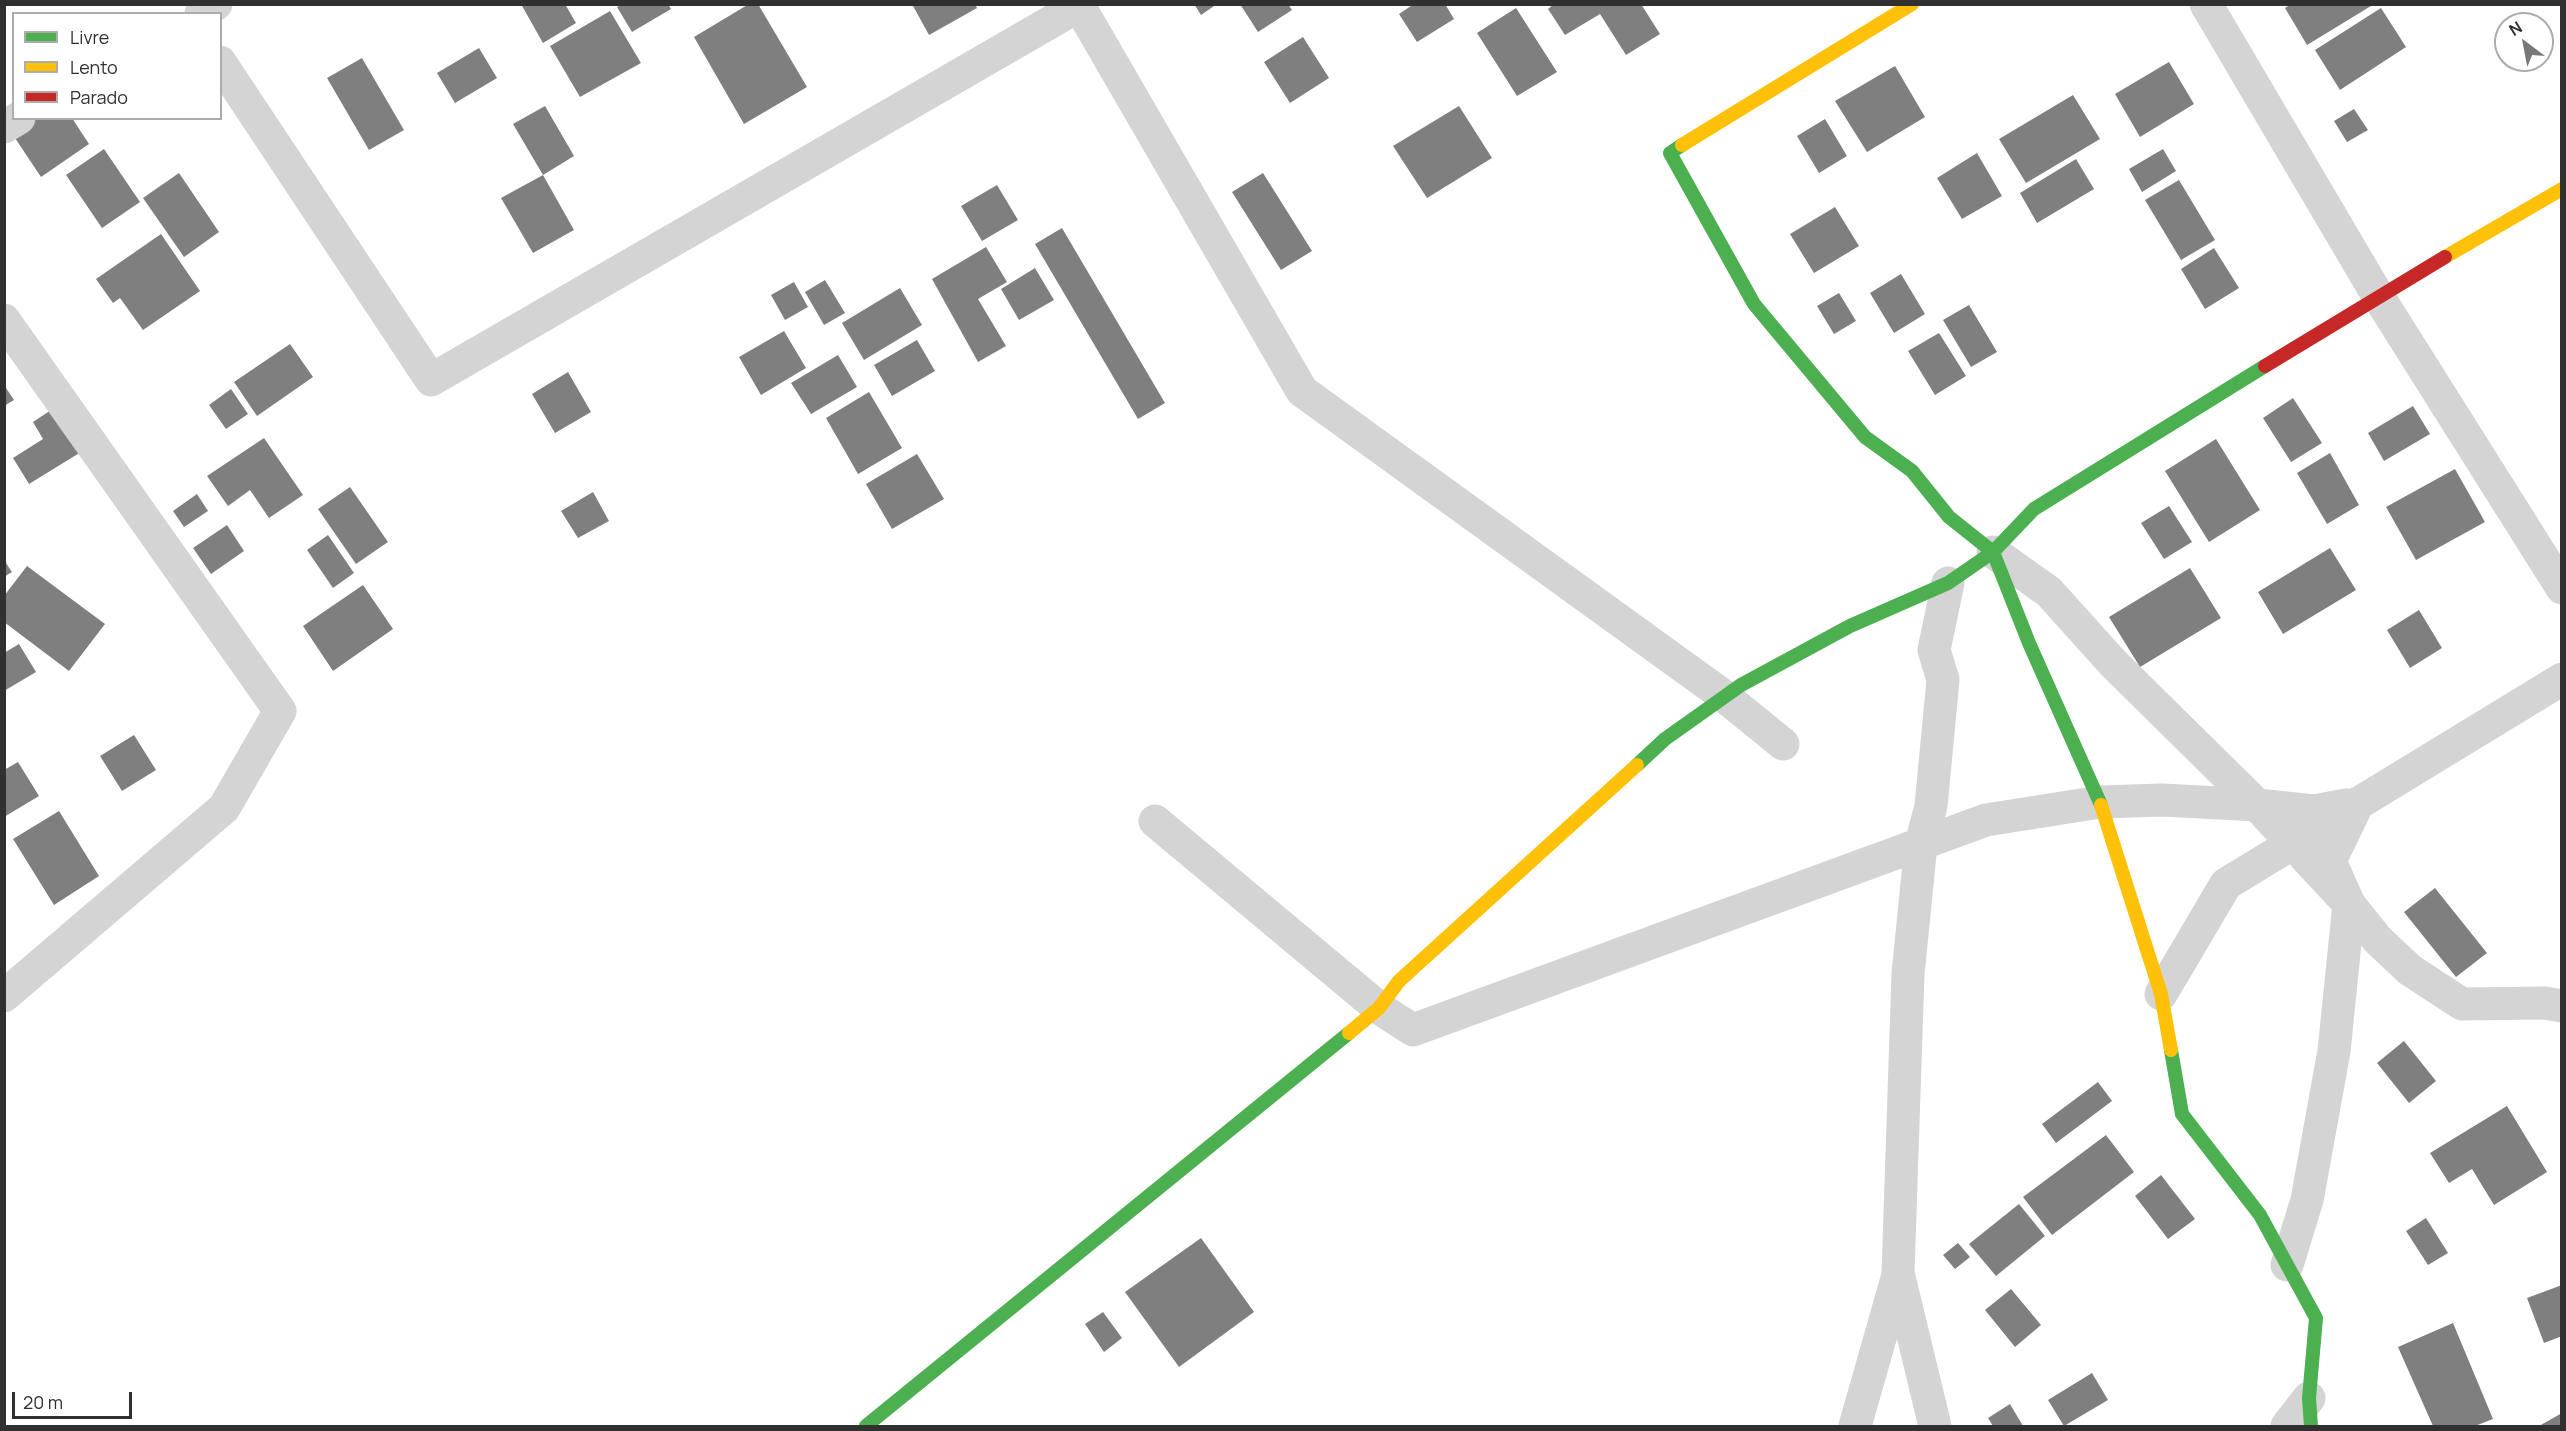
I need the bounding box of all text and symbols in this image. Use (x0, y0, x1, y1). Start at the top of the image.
legend (12, 12, 222, 120)
north arrow (2494, 12, 2554, 72)
text: N (2505, 16, 2526, 41)
text: Livre (70, 25, 109, 49)
text: Lento (70, 55, 118, 79)
text: Parado (70, 85, 128, 109)
scale bar (15, 1380, 135, 1418)
text: 20 m (23, 1390, 63, 1414)

